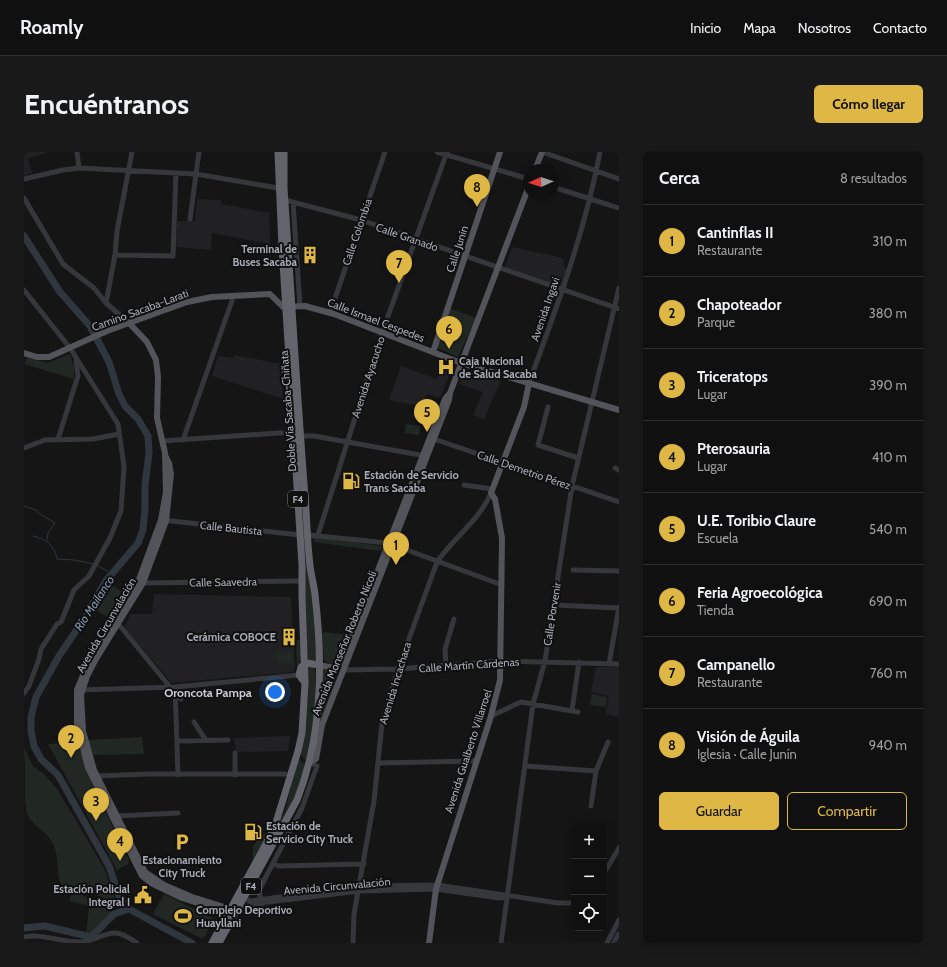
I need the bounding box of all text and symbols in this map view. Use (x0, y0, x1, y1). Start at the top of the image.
text: Roamly (20, 16, 83, 39)
text: Inicio (690, 19, 721, 37)
text: Mapa (743, 19, 776, 37)
text: Nosotros (798, 19, 851, 37)
text: Contacto (873, 19, 927, 37)
button: Cómo llegar (814, 85, 923, 123)
text: Encuéntranos (24, 87, 189, 121)
north arrow (523, 164, 559, 200)
text: Cerca (659, 168, 700, 188)
text: 8 resultados (840, 170, 907, 186)
pin: 8 (464, 174, 490, 207)
street label: Calle Colombia (339, 196, 375, 267)
street label: Calle Granado (374, 220, 440, 254)
street label: Calle Junín (443, 224, 471, 274)
text: Cantinflas II (697, 224, 773, 242)
text: 1 (670, 233, 674, 249)
text: 310 m (872, 233, 907, 249)
place label: Terminal de Buses Sacaba (233, 242, 298, 269)
text: Restaurante (697, 242, 762, 258)
building icon: Terminal de Buses Sacaba (300, 245, 320, 265)
pin: 7 (386, 250, 412, 283)
street label: Avenida Ingavi (528, 275, 562, 343)
street label: Camino Sacaba-Larati (90, 286, 190, 334)
street label: Calle Ismael Cespedes (325, 295, 427, 345)
text: Chapoteador (697, 296, 781, 314)
text: 2 (669, 305, 675, 321)
text: 380 m (869, 305, 907, 321)
text: Parque (697, 314, 735, 330)
pin: 6 (436, 316, 462, 349)
street label: Avenida Ayacucho (348, 335, 388, 419)
street label: Doble Vía Sacaba-Chiñata (277, 349, 299, 472)
place label: Caja Nacional de Salud Sacaba (459, 354, 538, 381)
hospital icon: Caja Nacional de Salud Sacaba (436, 357, 456, 377)
text: Triceratops (697, 368, 768, 386)
text: 3 (668, 377, 676, 393)
text: 390 m (869, 377, 907, 393)
text: Lugar (697, 386, 727, 402)
pin: 5 (414, 399, 440, 432)
text: Pterosauria (697, 440, 770, 458)
street label: Calle Demetrio Pérez (475, 447, 573, 493)
text: 4 (668, 449, 676, 465)
text: 410 m (872, 449, 907, 465)
text: Lugar (697, 458, 727, 474)
place label: Estación de Servicio Trans Sacaba (364, 468, 459, 495)
fuel station icon: Estación de Servicio Trans Sacaba (341, 471, 361, 491)
road number: F4 (288, 491, 308, 507)
text: U.E. Toribio Claure (697, 512, 816, 530)
street label: Calle Bautista (199, 518, 264, 538)
text: 5 (669, 521, 675, 537)
text: 540 m (869, 521, 907, 537)
text: Escuela (697, 530, 738, 546)
pin: 1 (383, 532, 409, 565)
street label: Avenida Monseñor Roberto Nicoli (309, 569, 379, 717)
water label: Río Mailanco (71, 573, 117, 633)
street label: Calle Saavedra (189, 574, 258, 590)
street label: Avenida Circunvalación (73, 575, 139, 675)
street label: Calle Porvenir (540, 581, 564, 647)
text: Feria Agroecológica (697, 584, 823, 602)
text: 6 (668, 593, 676, 609)
text: 690 m (869, 593, 907, 609)
text: Tienda (697, 602, 734, 618)
building icon: Cerámica COBOCE (279, 627, 299, 647)
place label: Cerámica COBOCE (186, 630, 276, 644)
street label: Avenida Incachaca (376, 639, 414, 726)
street label: Calle Martín Cárdenas (418, 654, 520, 675)
text: Campanello (697, 656, 775, 674)
text: 7 (669, 665, 675, 681)
text: 760 m (870, 665, 907, 681)
text: Restaurante (697, 674, 762, 690)
your location (265, 682, 285, 702)
district label: Oroncota Pampa (164, 685, 252, 700)
street label: Avenida Gualberto Villarroel (441, 687, 495, 815)
pin: 2 (58, 725, 84, 758)
text: Visión de Águila (697, 728, 800, 746)
text: 8 (668, 737, 676, 753)
text: 940 m (869, 737, 907, 753)
text: Iglesia · Calle Junín (697, 746, 797, 762)
pin: 3 (83, 788, 109, 821)
button: Guardar (659, 792, 779, 830)
button: Compartir (787, 792, 907, 830)
place label: Estación de Servicio City Truck (266, 819, 354, 846)
fuel station icon: Estación de Servicio City Truck (243, 822, 263, 842)
map controls (571, 823, 607, 931)
button: + (571, 823, 607, 859)
pin: 4 (107, 828, 133, 861)
parking icon: Estacionamiento City Truck (172, 832, 192, 852)
place label: Estacionamiento City Truck (142, 853, 222, 880)
button: − (571, 859, 607, 895)
street label: Avenida Circunvalación (283, 874, 391, 898)
road number: F4 (241, 878, 261, 894)
place label: Estación Policial Integral I (53, 882, 130, 909)
public building icon: Estación Policial Integral I (133, 885, 153, 905)
button: locate (571, 895, 607, 931)
place label: Complejo Deportivo Huayllani (196, 903, 292, 930)
sports icon: Complejo Deportivo Huayllani (173, 906, 193, 926)

